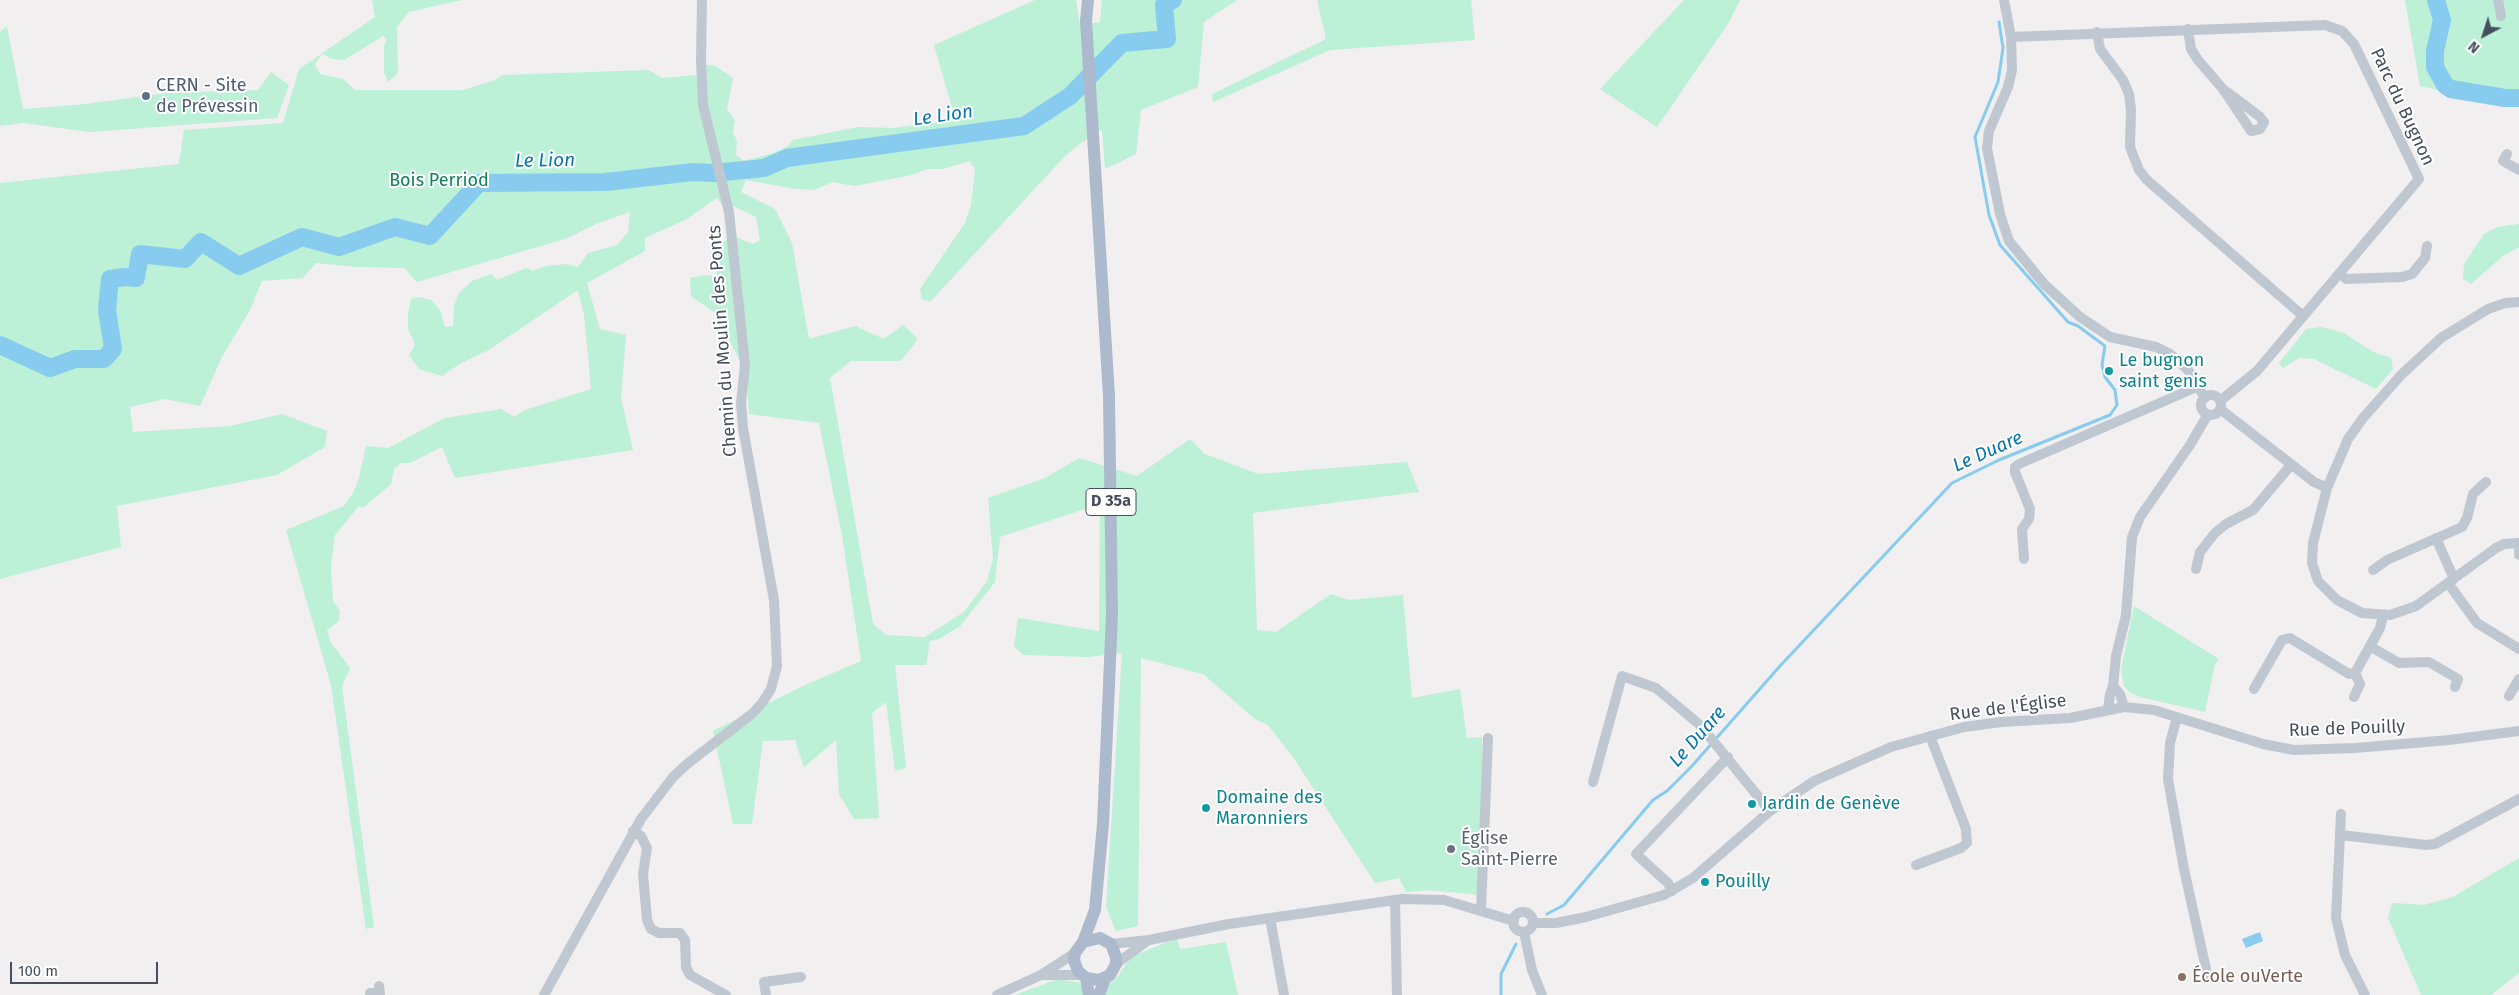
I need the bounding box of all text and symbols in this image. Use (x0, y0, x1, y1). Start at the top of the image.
north arrow (2459, 10, 2509, 60)
text: N (2465, 37, 2483, 56)
street label: Parc du Bugnon (2365, 45, 2439, 169)
place label: CERN - Site de Prévessin (156, 75, 258, 118)
marker: CERN - Site de Prévessin (140, 90, 152, 102)
water label: Le Lion (912, 101, 974, 131)
water label: Le Lion (515, 149, 575, 173)
park label: Bois Perriod (389, 170, 489, 192)
street label: Chemin du Moulin des Ponts (704, 224, 742, 458)
place label: Le bugnon saint genis (2119, 350, 2207, 392)
marker: Le bugnon saint genis (2103, 365, 2115, 377)
water label: Le Duare (1950, 427, 2026, 477)
road number: D 35a (1086, 488, 1136, 516)
street label: Rue de l'Église (1948, 690, 2068, 726)
water label: Le Duare (1665, 702, 1731, 772)
street label: Rue de Pouilly (2288, 716, 2406, 742)
place label: Domaine des Maronniers (1216, 787, 1323, 830)
place label: Jardin de Genève (1762, 793, 1900, 815)
marker: Jardin de Genève (1746, 798, 1758, 810)
marker: Domaine des Maronniers (1200, 802, 1212, 814)
place label: Église Saint-Pierre (1461, 828, 1558, 871)
marker: Église Saint-Pierre (1445, 843, 1457, 855)
place label: Pouilly (1715, 871, 1770, 893)
marker: Pouilly (1699, 876, 1711, 888)
scale bar (12, 952, 160, 984)
text: 100 m (18, 962, 58, 980)
place label: École ouVerte (2192, 966, 2303, 988)
marker: École ouVerte (2176, 971, 2188, 983)

